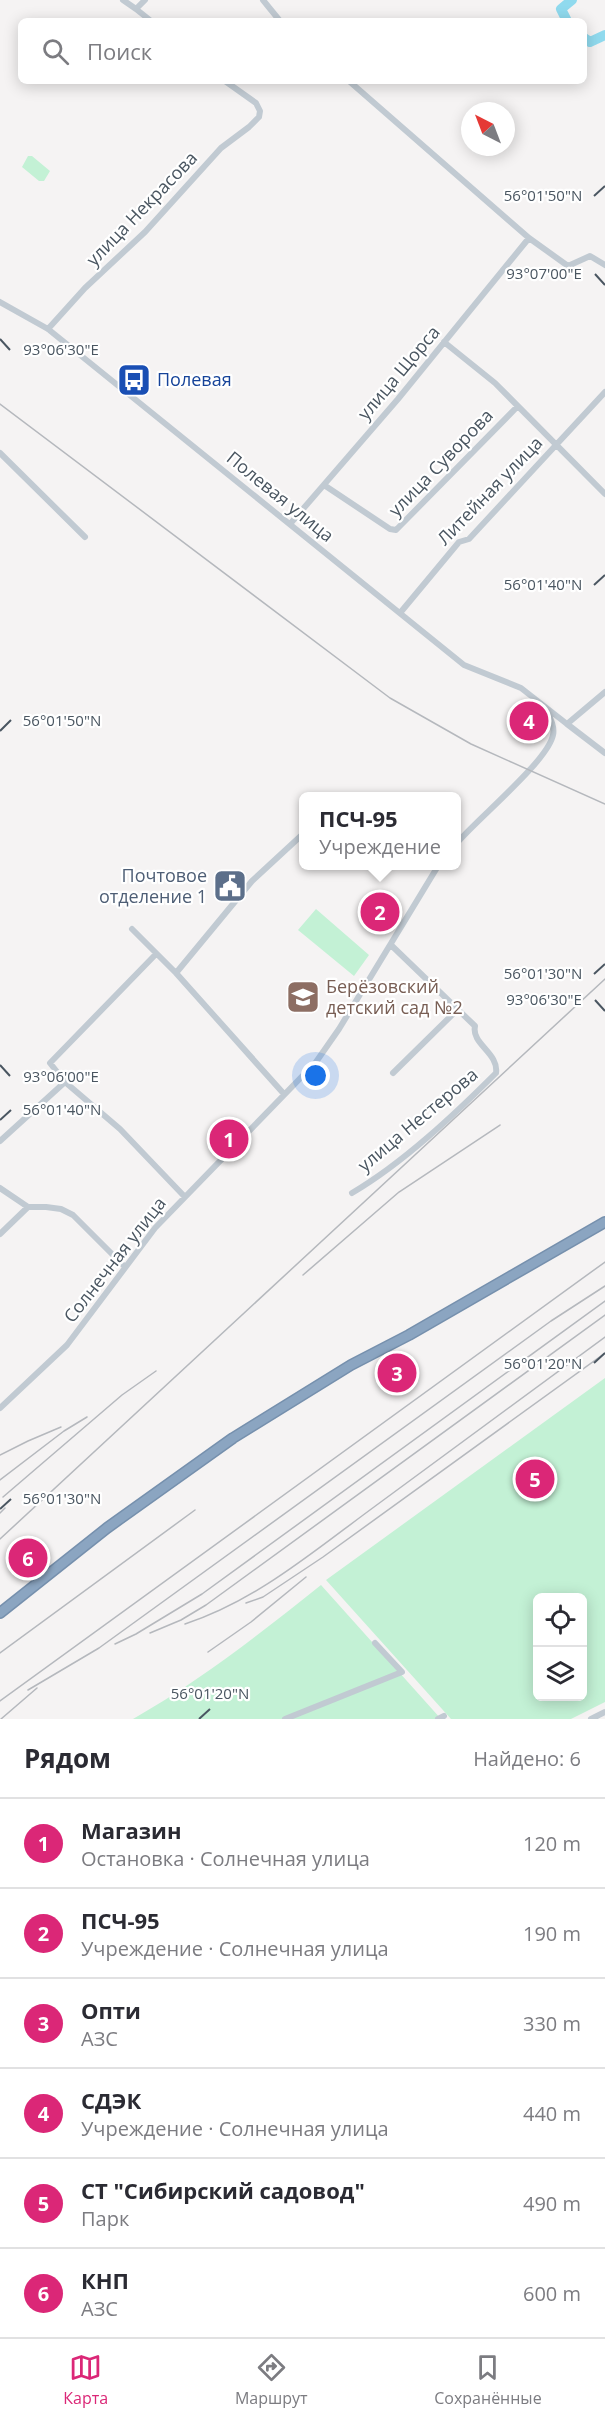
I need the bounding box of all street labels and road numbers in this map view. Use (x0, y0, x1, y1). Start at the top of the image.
street label: улица Некрасова (80, 146, 202, 271)
street label: улица Щорса (352, 320, 445, 424)
street label: улица Суворова (383, 403, 498, 521)
street label: Литейная улица (431, 431, 547, 550)
street label: Полевая улица (222, 446, 339, 547)
street label: улица Нестерова (352, 1062, 482, 1176)
street label: Солнечная улица (58, 1192, 171, 1327)

